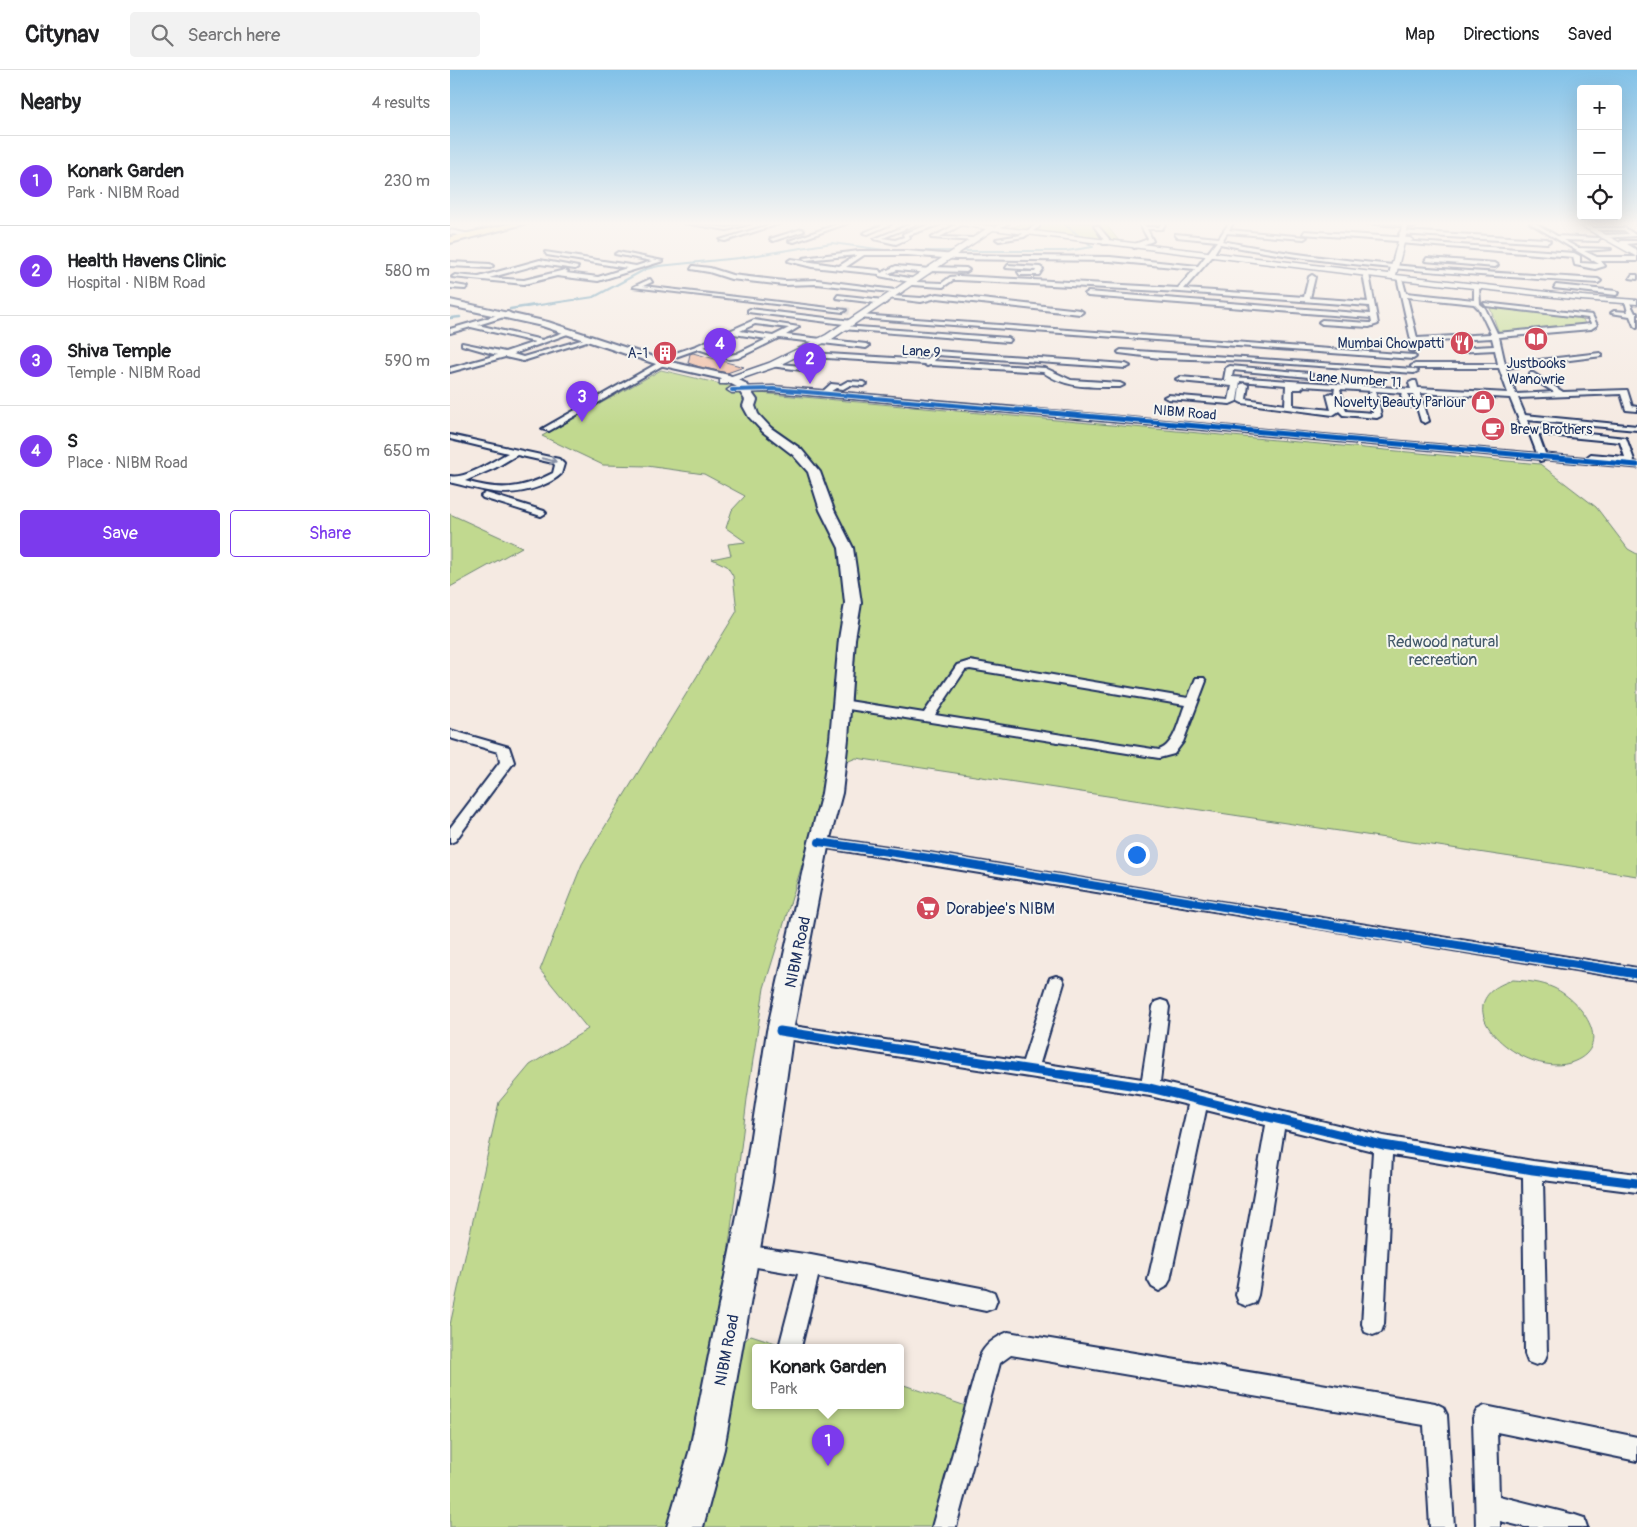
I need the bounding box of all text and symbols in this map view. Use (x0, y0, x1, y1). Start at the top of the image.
search box (130, 12, 480, 57)
text: Citynav (25, 20, 100, 49)
icon: search (148, 21, 176, 49)
text: Search here (188, 23, 280, 47)
text: Map (1405, 23, 1435, 46)
text: Directions (1463, 23, 1539, 46)
text: Saved (1567, 23, 1612, 46)
map controls (1577, 85, 1622, 220)
button: + (1577, 85, 1622, 130)
text: Nearby (20, 89, 81, 116)
text: 4 results (372, 93, 430, 113)
button: − (1577, 130, 1622, 175)
text: Konark Garden (67, 159, 184, 183)
text: 1 (33, 171, 39, 191)
text: 230 m (384, 171, 430, 191)
button: locate (1577, 175, 1622, 220)
text: Park · NIBM Road (67, 183, 180, 203)
text: Health Havens Clinic (67, 249, 226, 273)
text: 2 (32, 261, 40, 281)
text: 580 m (385, 261, 430, 281)
text: Hospital · NIBM Road (67, 273, 206, 293)
library icon: Justbooks Wanowrie (1523, 326, 1549, 352)
pin: 4 (704, 328, 736, 369)
restaurant icon: Mumbai Chowpatti (1449, 330, 1475, 356)
place label: Mumbai Chowpatti (1337, 335, 1444, 352)
text: Shiva Temple (67, 339, 171, 363)
building icon: A-1 (652, 340, 678, 366)
street label: Lane 9 (901, 342, 941, 361)
pin: 2 (794, 343, 826, 384)
place label: A-1 (627, 345, 648, 362)
text: 3 (32, 351, 40, 371)
text: 590 m (384, 351, 430, 371)
place label: Justbooks Wanowrie (1506, 355, 1567, 388)
text: Temple · NIBM Road (67, 363, 201, 383)
street label: Lane Number 11 (1308, 368, 1402, 391)
pin: 3 (566, 381, 598, 422)
shop icon: Novelty Beauty Parlour (1470, 389, 1496, 415)
place label: Novelty Beauty Parlour (1334, 394, 1466, 411)
street label: NIBM Road (1153, 401, 1217, 424)
cafe icon: Brew Brothers (1480, 416, 1506, 442)
place label: Brew Brothers (1510, 421, 1593, 438)
text: S (67, 429, 78, 453)
text: 4 (31, 441, 41, 461)
text: 650 m (383, 441, 430, 461)
text: Place · NIBM Road (67, 453, 188, 473)
one-way arrow (540, 456, 556, 465)
button: Save (20, 510, 220, 557)
button: Share (230, 510, 430, 557)
park label: Redwood natural recreation (1387, 632, 1499, 670)
your location (1124, 842, 1150, 868)
supermarket icon: Dorabjee's NIBM (915, 895, 941, 921)
place label: Dorabjee's NIBM (946, 899, 1055, 919)
street label: NIBM Road (781, 915, 815, 990)
street label: NIBM Road (710, 1313, 744, 1388)
popup (752, 1344, 904, 1409)
text: Konark Garden (770, 1355, 886, 1379)
text: Park (770, 1379, 798, 1399)
pin: 1 (812, 1425, 844, 1466)

